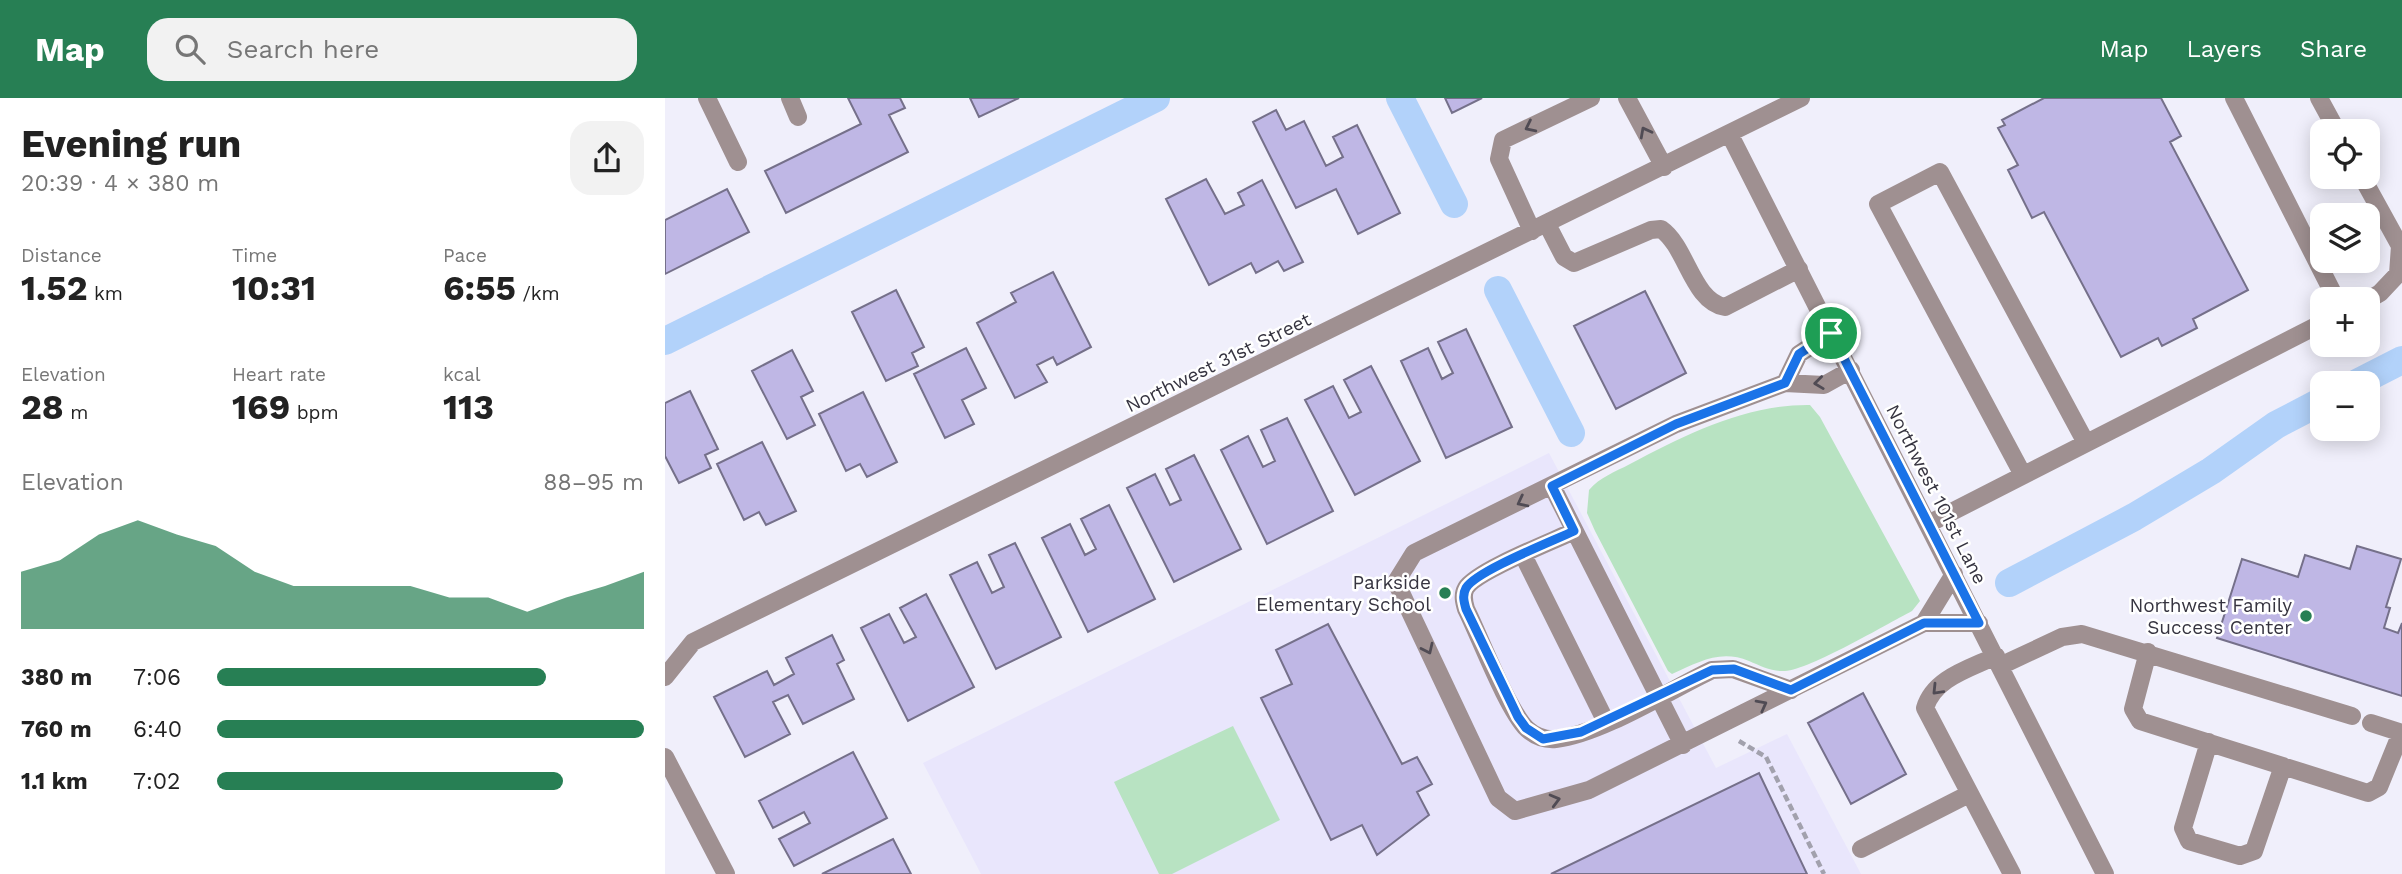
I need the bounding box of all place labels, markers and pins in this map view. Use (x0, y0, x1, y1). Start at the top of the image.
pin (1801, 303, 1861, 363)
place label: Parkside Elementary School (1256, 571, 1431, 616)
marker: Parkside Elementary School (1437, 585, 1453, 601)
place label: Northwest Family Success Center (2129, 594, 2292, 639)
marker: Northwest Family Success Center (2298, 608, 2314, 624)

